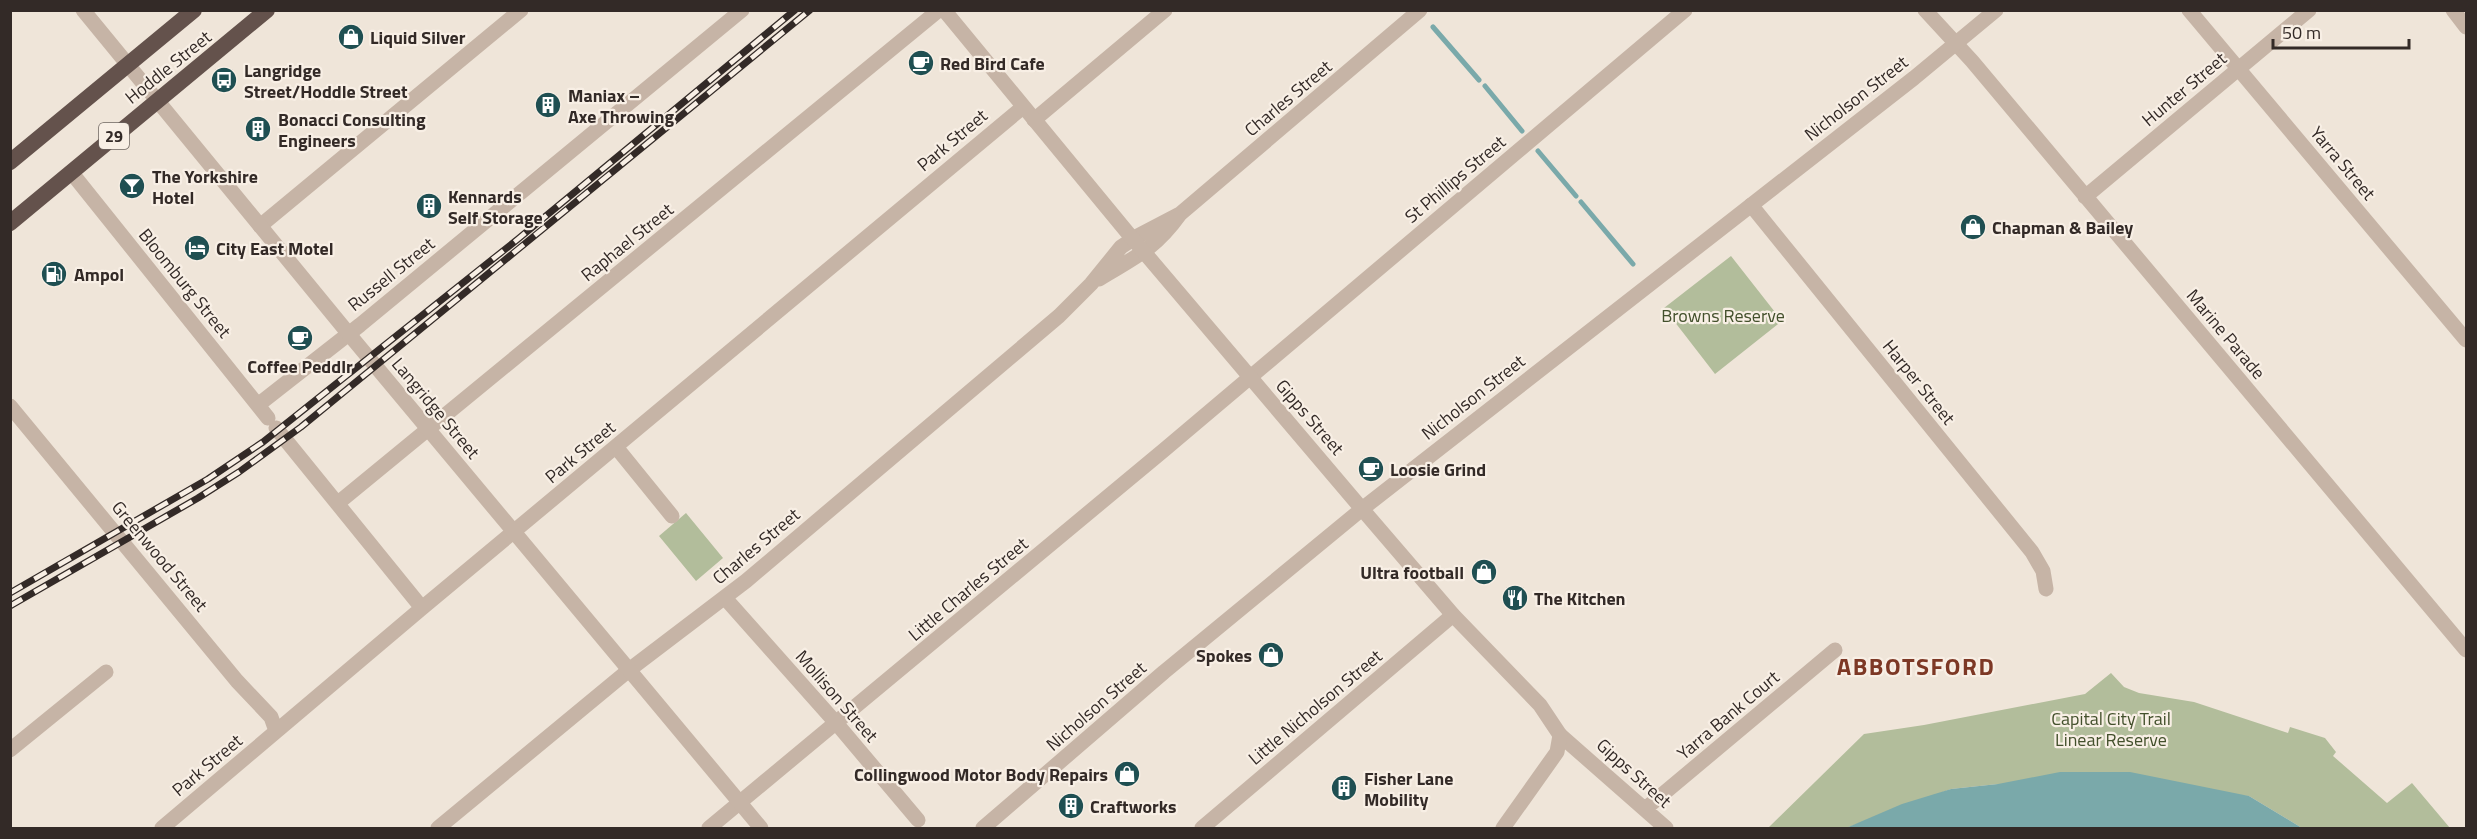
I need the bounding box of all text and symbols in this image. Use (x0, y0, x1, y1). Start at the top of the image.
scale bar (2273, 12, 2410, 50)
text: 50 m (2282, 19, 2321, 46)
shop icon: Liquid Silver (336, 22, 366, 52)
street label: Hoddle Street (119, 23, 218, 110)
place label: Liquid Silver (370, 24, 466, 51)
street label: Hunter Street (2136, 45, 2233, 133)
cafe icon: Red Bird Cafe (906, 48, 936, 78)
street label: Nicholson Street (1798, 48, 1914, 147)
place label: Red Bird Cafe (940, 50, 1045, 77)
street label: Charles Street (1238, 53, 1338, 143)
place label: Langridge Street/Hoddle Street (244, 57, 408, 105)
bus stop icon: Langridge Street/Hoddle Street (209, 65, 239, 95)
place label: Maniax – Axe Throwing (568, 82, 675, 130)
building icon: Maniax – Axe Throwing (533, 90, 563, 120)
street label: Park Street (911, 102, 994, 178)
place label: Bonacci Consulting Engineers (278, 106, 426, 154)
building icon: Bonacci Consulting Engineers (243, 114, 273, 144)
street label: Yarra Street (2304, 120, 2383, 206)
road number: 29 (99, 123, 129, 149)
street label: St Phillips Street (1399, 128, 1512, 229)
place label: The Yorkshire Hotel (152, 163, 258, 211)
bar icon: The Yorkshire Hotel (117, 171, 147, 201)
place label: Kennards Self Storage (448, 183, 543, 231)
building icon: Kennards Self Storage (414, 191, 444, 221)
street label: Raphael Street (575, 196, 680, 288)
shop icon: Chapman & Bailey (1958, 212, 1988, 242)
place label: Chapman & Bailey (1992, 214, 2133, 241)
street label: Bloomburg Street (132, 222, 238, 344)
street label: Russell Street (342, 230, 441, 318)
hotel icon: City East Motel (182, 233, 212, 263)
place label: City East Motel (216, 235, 334, 262)
fuel station icon: Ampol (39, 259, 69, 289)
place label: Ampol (74, 261, 124, 288)
street label: Marine Parade (2180, 283, 2272, 385)
park label: Browns Reserve (1661, 302, 1785, 329)
cafe icon: Coffee Peddlr (285, 323, 315, 353)
street label: Harper Street (1876, 334, 1962, 431)
street label: Nicholson Street (1415, 347, 1531, 446)
street label: Langridge Street (385, 351, 487, 465)
place label: Coffee Peddlr (247, 353, 353, 380)
street label: Gipps Street (1269, 373, 1351, 461)
street label: Park Street (539, 414, 622, 490)
cafe icon: Loosie Grind (1356, 454, 1386, 484)
place label: Loosie Grind (1390, 456, 1486, 483)
street label: Greenwood Street (105, 495, 215, 618)
street label: Charles Street (706, 501, 806, 591)
street label: Little Charles Street (902, 530, 1034, 647)
shop icon: Ultra football (1469, 557, 1499, 587)
place label: Ultra football (1360, 559, 1464, 586)
restaurant icon: The Kitchen (1500, 583, 1530, 613)
place label: The Kitchen (1534, 585, 1626, 612)
shop icon: Spokes (1256, 640, 1286, 670)
place label: Spokes (1196, 642, 1252, 669)
street label: Little Nicholson Street (1242, 642, 1388, 771)
street label: Mollison Street (789, 644, 885, 749)
district label: ABBOTSFORD (1837, 648, 1995, 684)
street label: Nicholson Street (1040, 654, 1153, 757)
street label: Yarra Bank Court (1671, 664, 1786, 766)
park label: Capital City Trail Linear Reserve (2051, 705, 2171, 753)
street label: Park Street (166, 727, 249, 803)
street label: Gipps Street (1591, 732, 1678, 815)
shop icon: Collingwood Motor Body Repairs (1112, 759, 1142, 789)
place label: Collingwood Motor Body Repairs (854, 761, 1108, 788)
place label: Fisher Lane Mobility (1364, 765, 1453, 813)
building icon: Fisher Lane Mobility (1329, 773, 1359, 803)
building icon: Craftworks (1056, 791, 1086, 821)
place label: Craftworks (1090, 793, 1177, 820)

